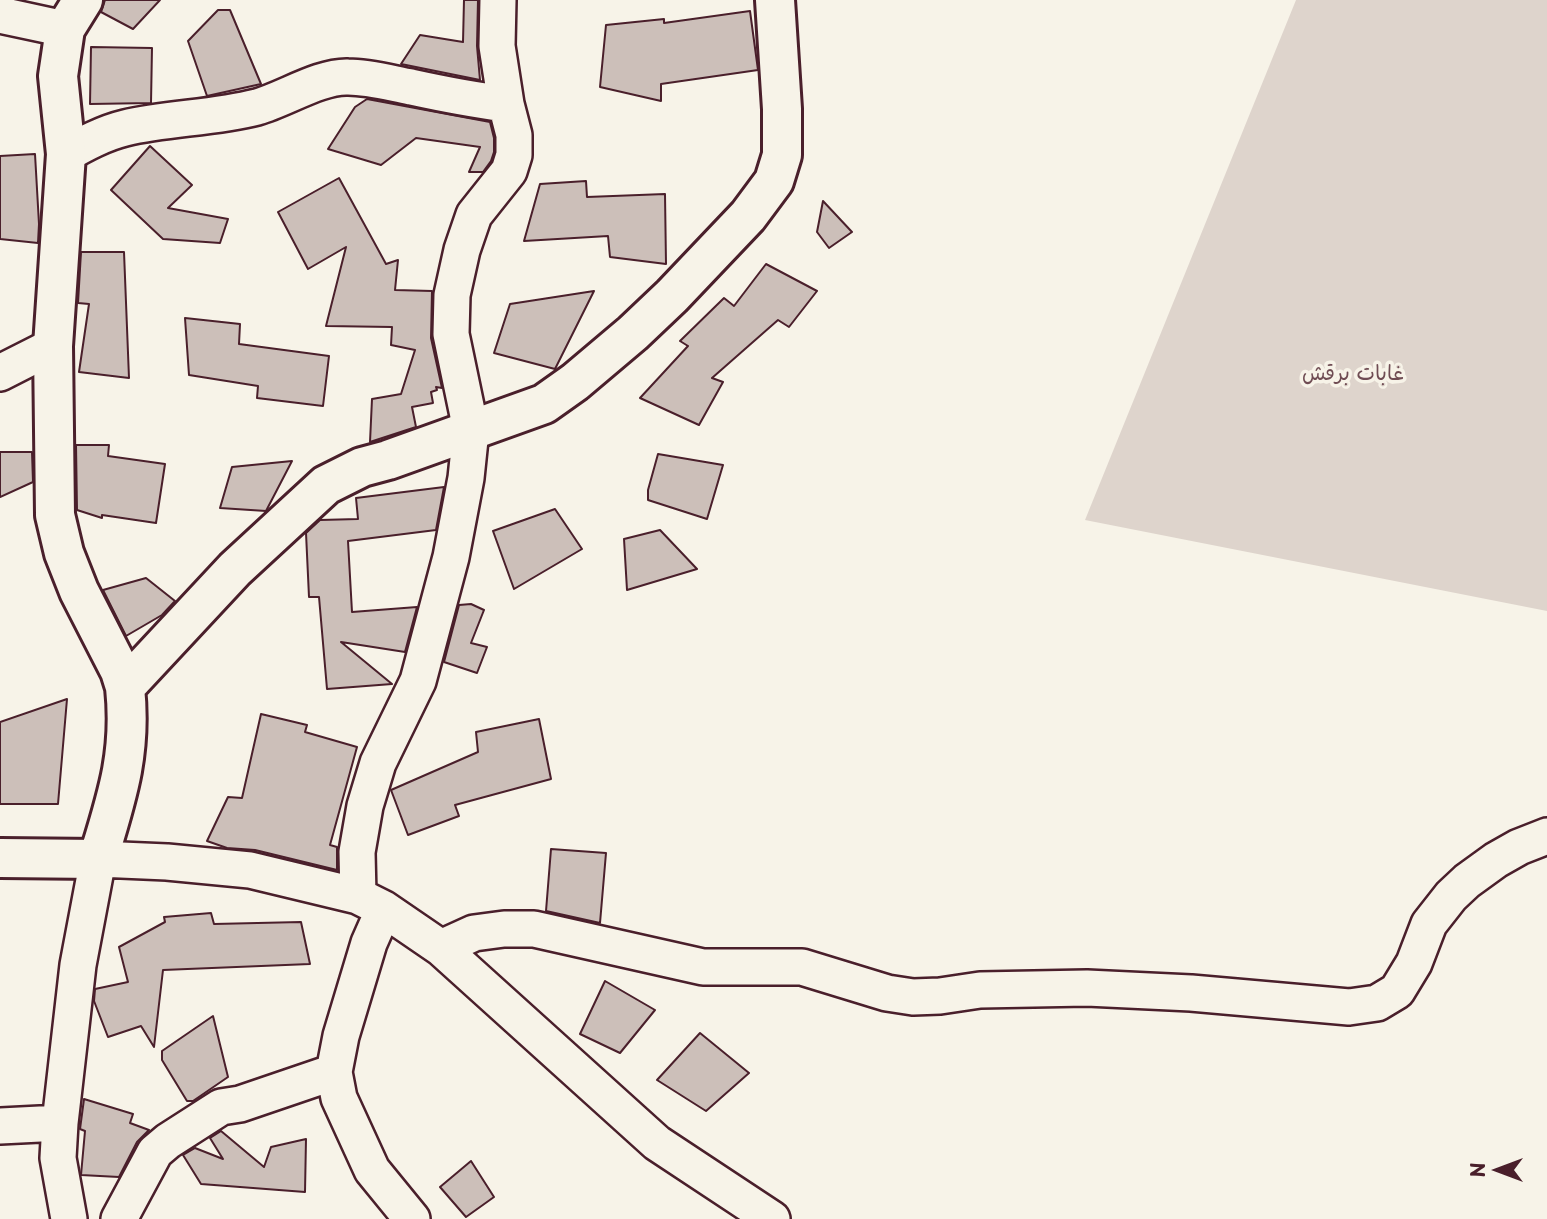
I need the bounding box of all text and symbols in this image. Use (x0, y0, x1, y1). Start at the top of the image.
park label: غابات برقش (1302, 361, 1404, 387)
north arrow (1463, 1135, 1533, 1205)
text: N (1463, 1162, 1491, 1178)

